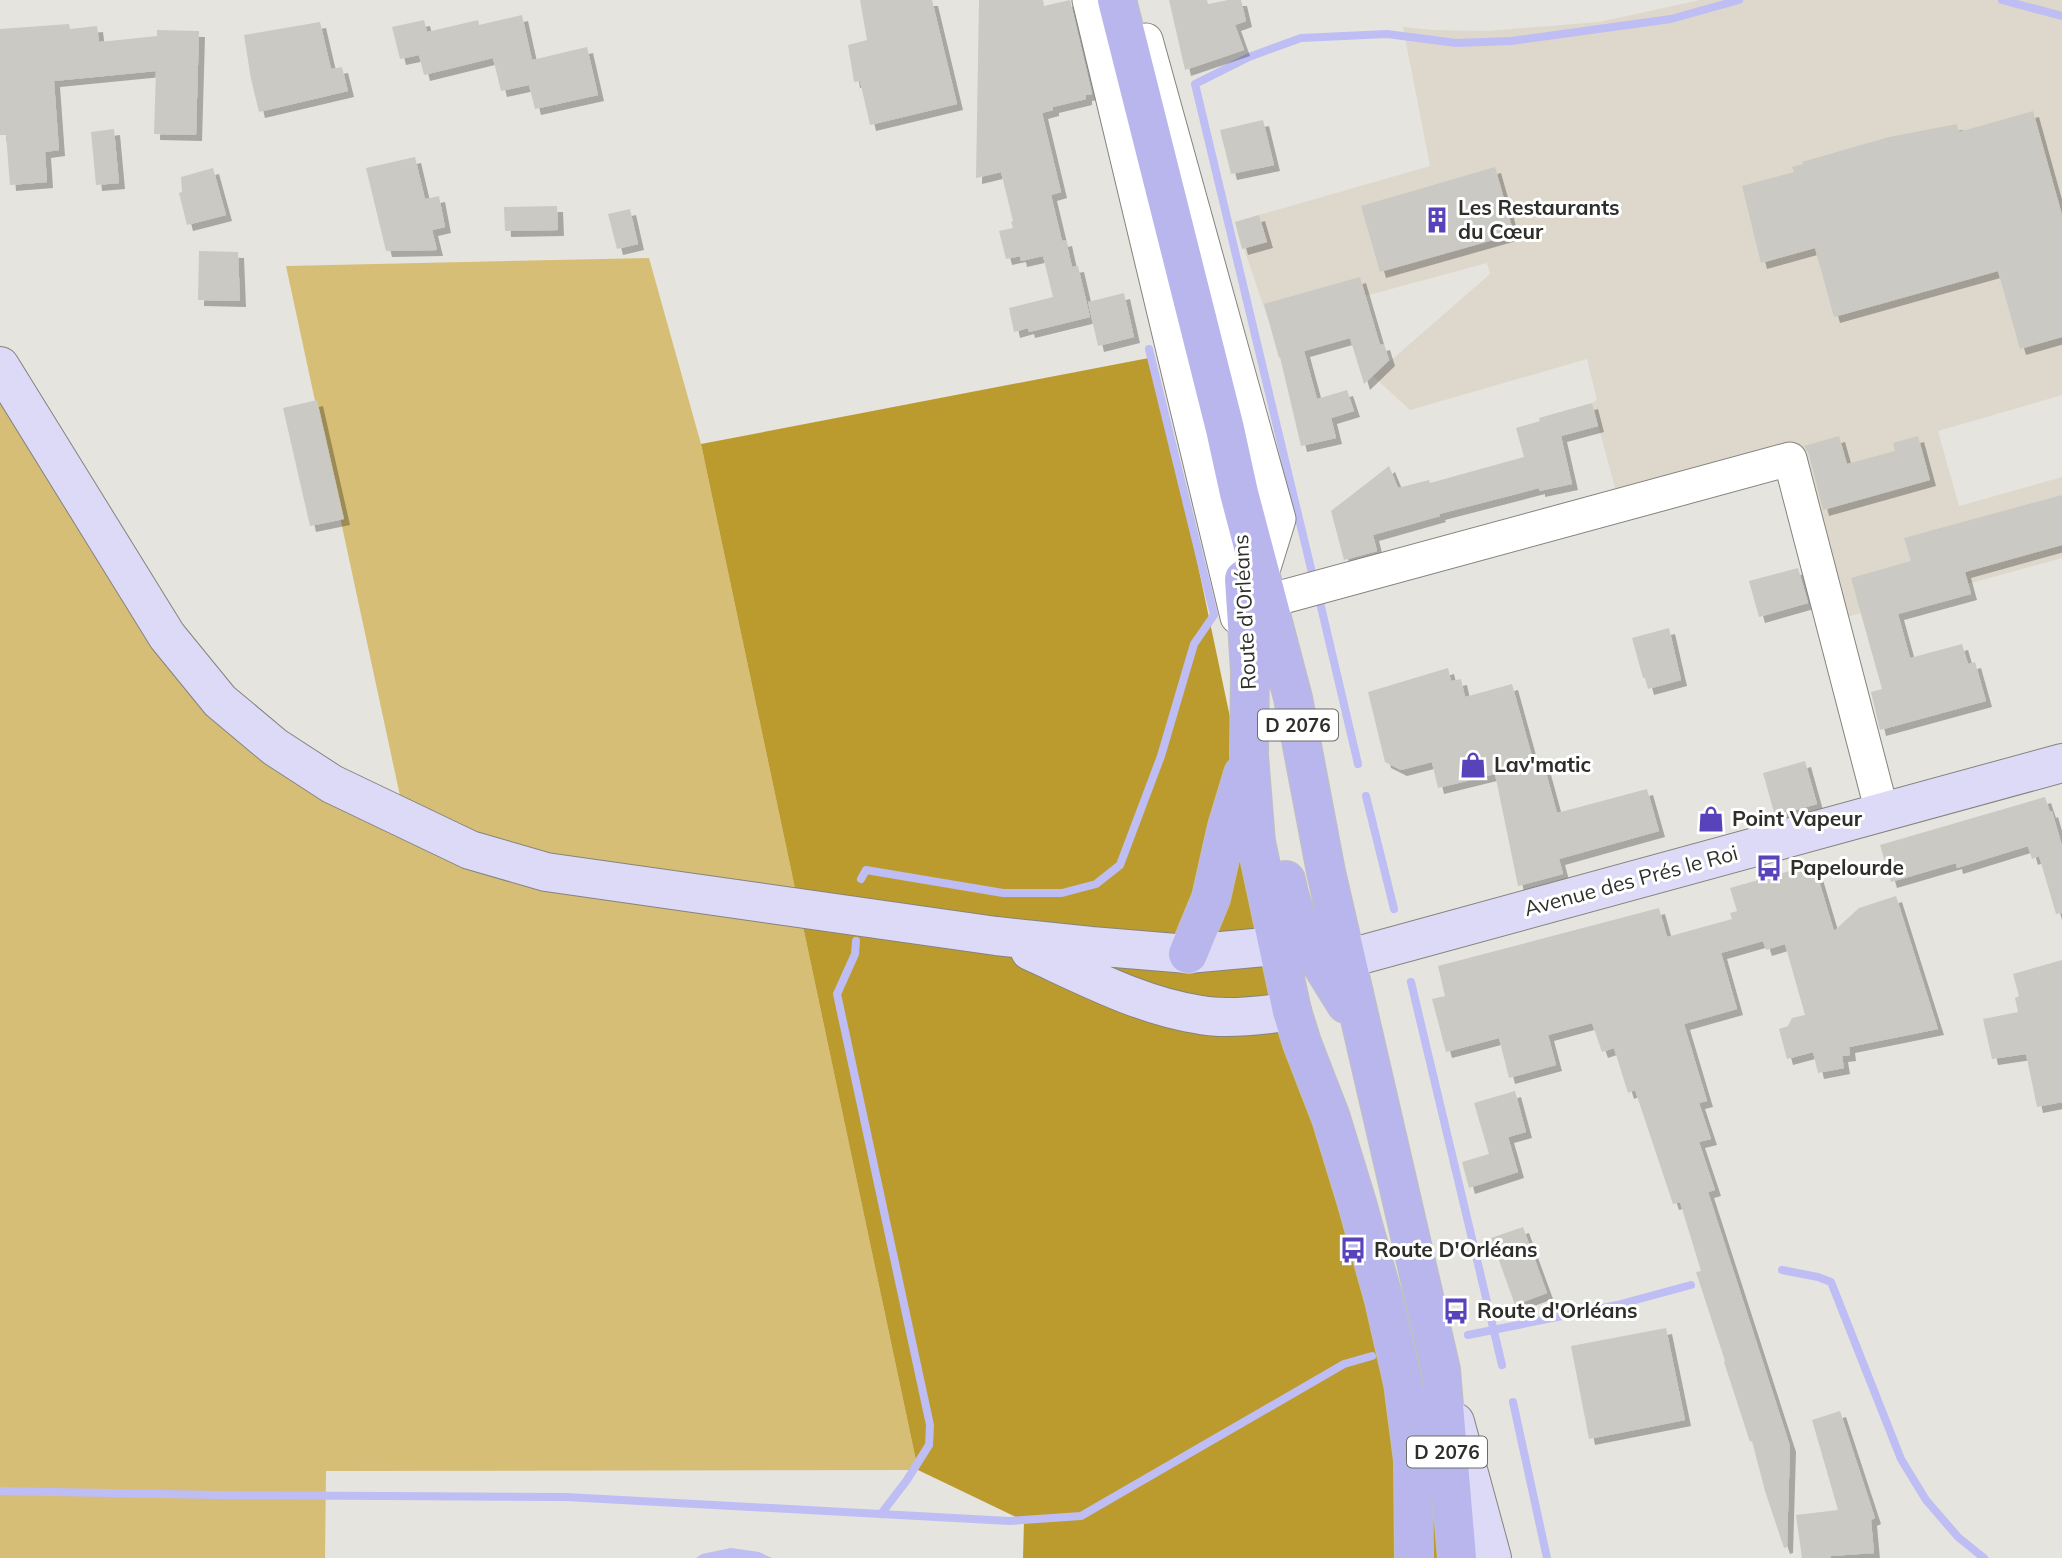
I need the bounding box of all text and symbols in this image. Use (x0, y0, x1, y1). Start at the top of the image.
place label: Les Restaurants du Cœur (1458, 194, 1620, 244)
building icon: Les Restaurants du Cœur (1422, 205, 1452, 235)
street label: Route d'Orléans (1227, 534, 1261, 690)
road number: D 2076 (1258, 710, 1338, 740)
shop icon: Lav'matic (1458, 750, 1488, 780)
place label: Lav'matic (1494, 751, 1591, 777)
shop icon: Point Vapeur (1696, 804, 1726, 834)
place label: Point Vapeur (1732, 805, 1863, 831)
street label: Avenue des Prés le Roi (1521, 839, 1740, 921)
bus stop icon: Papelourde (1754, 853, 1784, 883)
place label: Papelourde (1790, 854, 1904, 880)
bus stop icon: Route D'Orléans (1338, 1235, 1368, 1265)
place label: Route D'Orléans (1374, 1236, 1538, 1262)
bus stop icon: Route d'Orléans (1441, 1296, 1471, 1326)
place label: Route d'Orléans (1477, 1297, 1638, 1323)
road number: D 2076 (1407, 1436, 1487, 1468)

